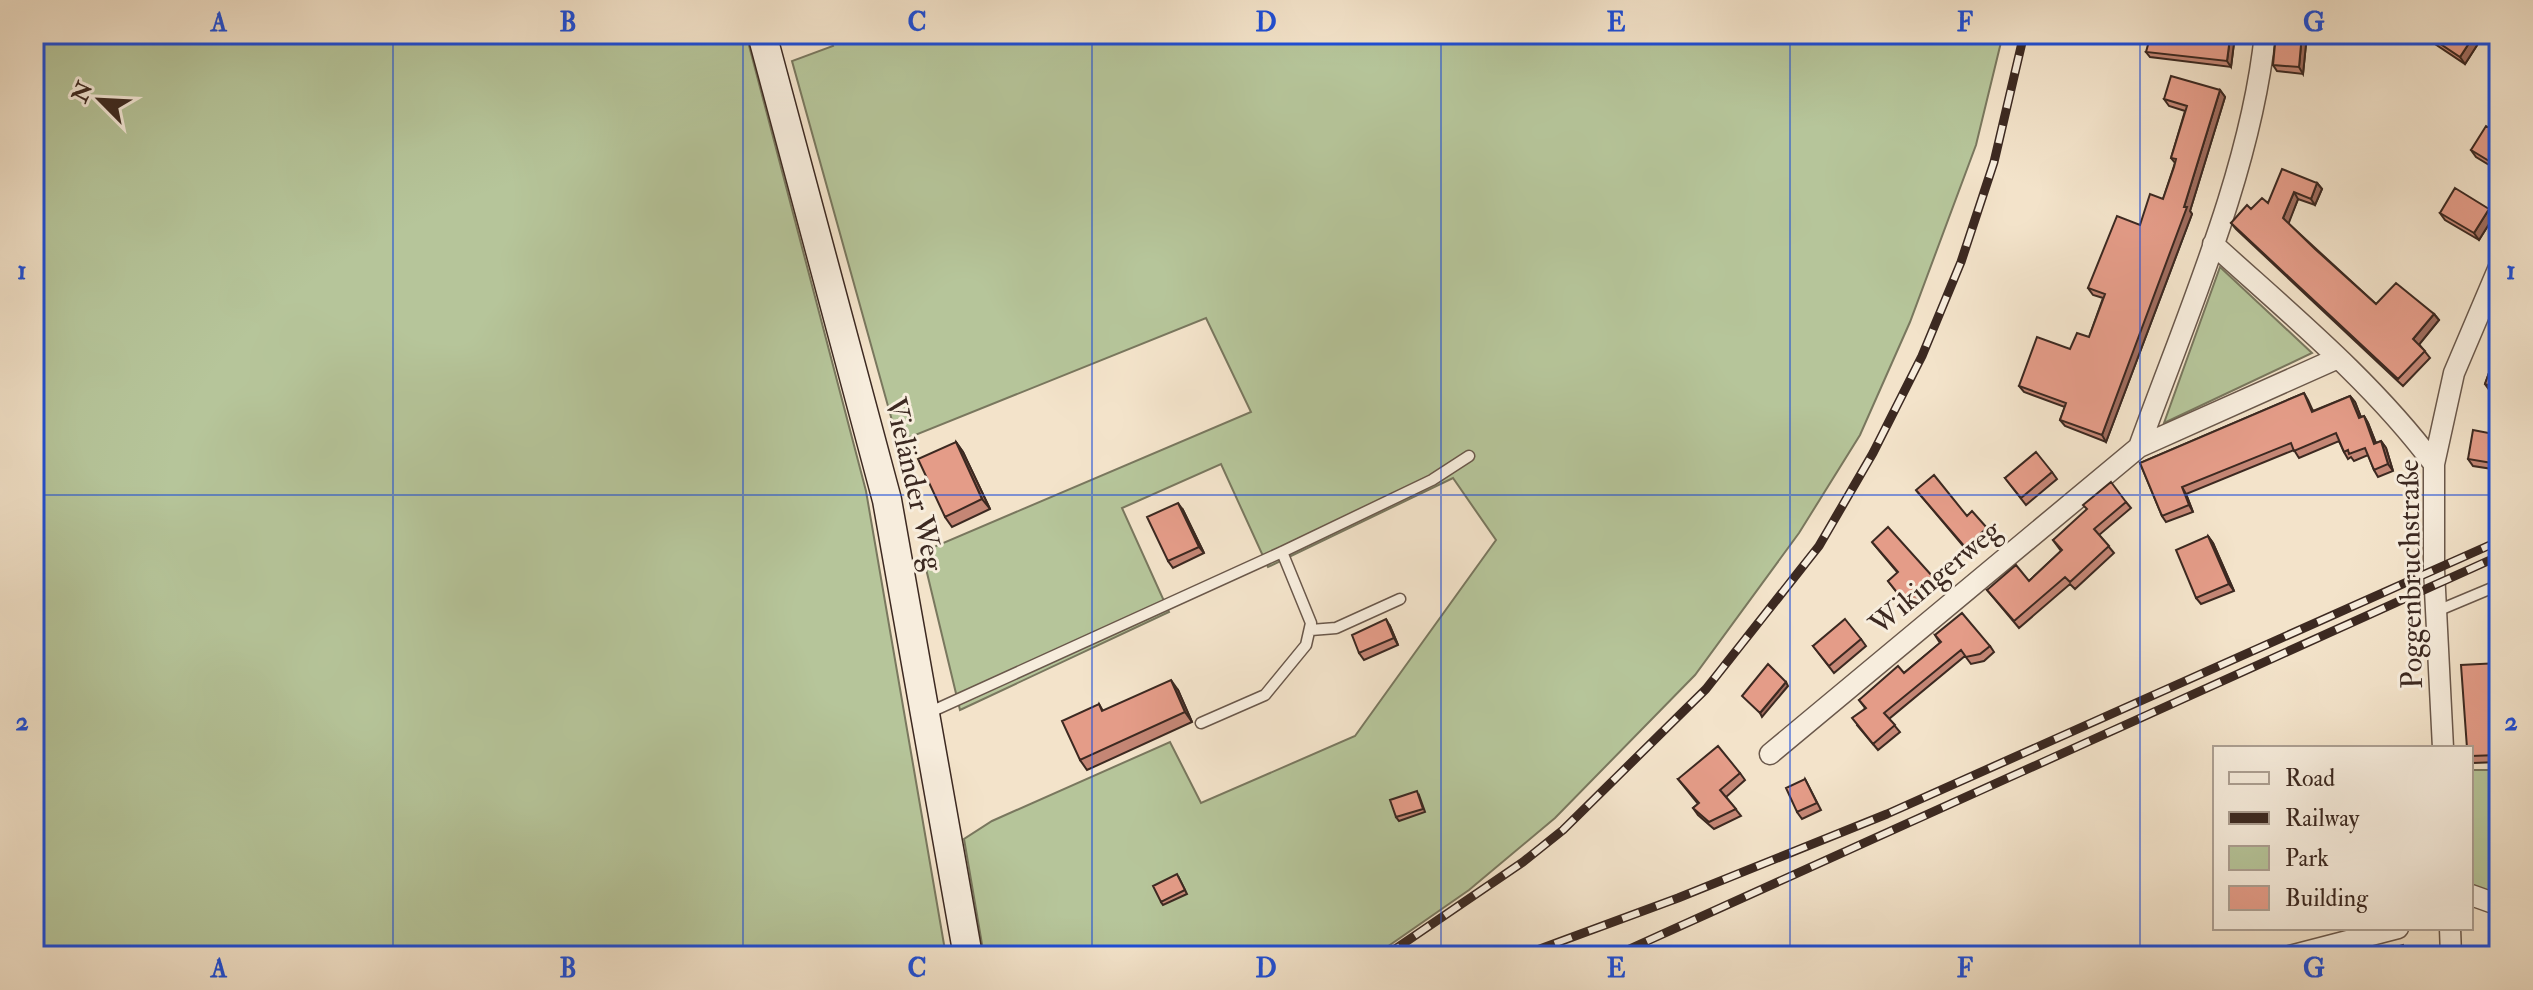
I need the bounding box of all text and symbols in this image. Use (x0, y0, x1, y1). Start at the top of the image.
text: A (210, 7, 228, 39)
text: B (559, 7, 577, 39)
text: C (907, 7, 927, 39)
text: D (1255, 7, 1277, 39)
text: E (1607, 7, 1626, 39)
text: F (1957, 7, 1974, 39)
text: G (2303, 7, 2325, 39)
north arrow (60, 60, 140, 140)
text: N (65, 77, 100, 108)
text: 1 (17, 255, 27, 287)
text: 1 (2506, 255, 2516, 287)
street label: Vieländer Weg (877, 394, 953, 576)
street label: Poggenbruchstraße (2390, 459, 2431, 689)
street label: Wikingerweg (1861, 511, 2010, 644)
text: 2 (15, 706, 29, 738)
text: 2 (2504, 706, 2518, 738)
legend (2213, 746, 2473, 930)
text: Road (2285, 763, 2335, 794)
text: Railway (2285, 803, 2360, 834)
text: Park (2285, 843, 2329, 874)
text: Building (2285, 883, 2369, 914)
text: A (210, 953, 228, 985)
text: B (559, 953, 577, 985)
text: C (907, 953, 927, 985)
text: D (1255, 953, 1277, 985)
text: E (1607, 953, 1626, 985)
text: F (1957, 953, 1974, 985)
text: G (2303, 953, 2325, 985)

